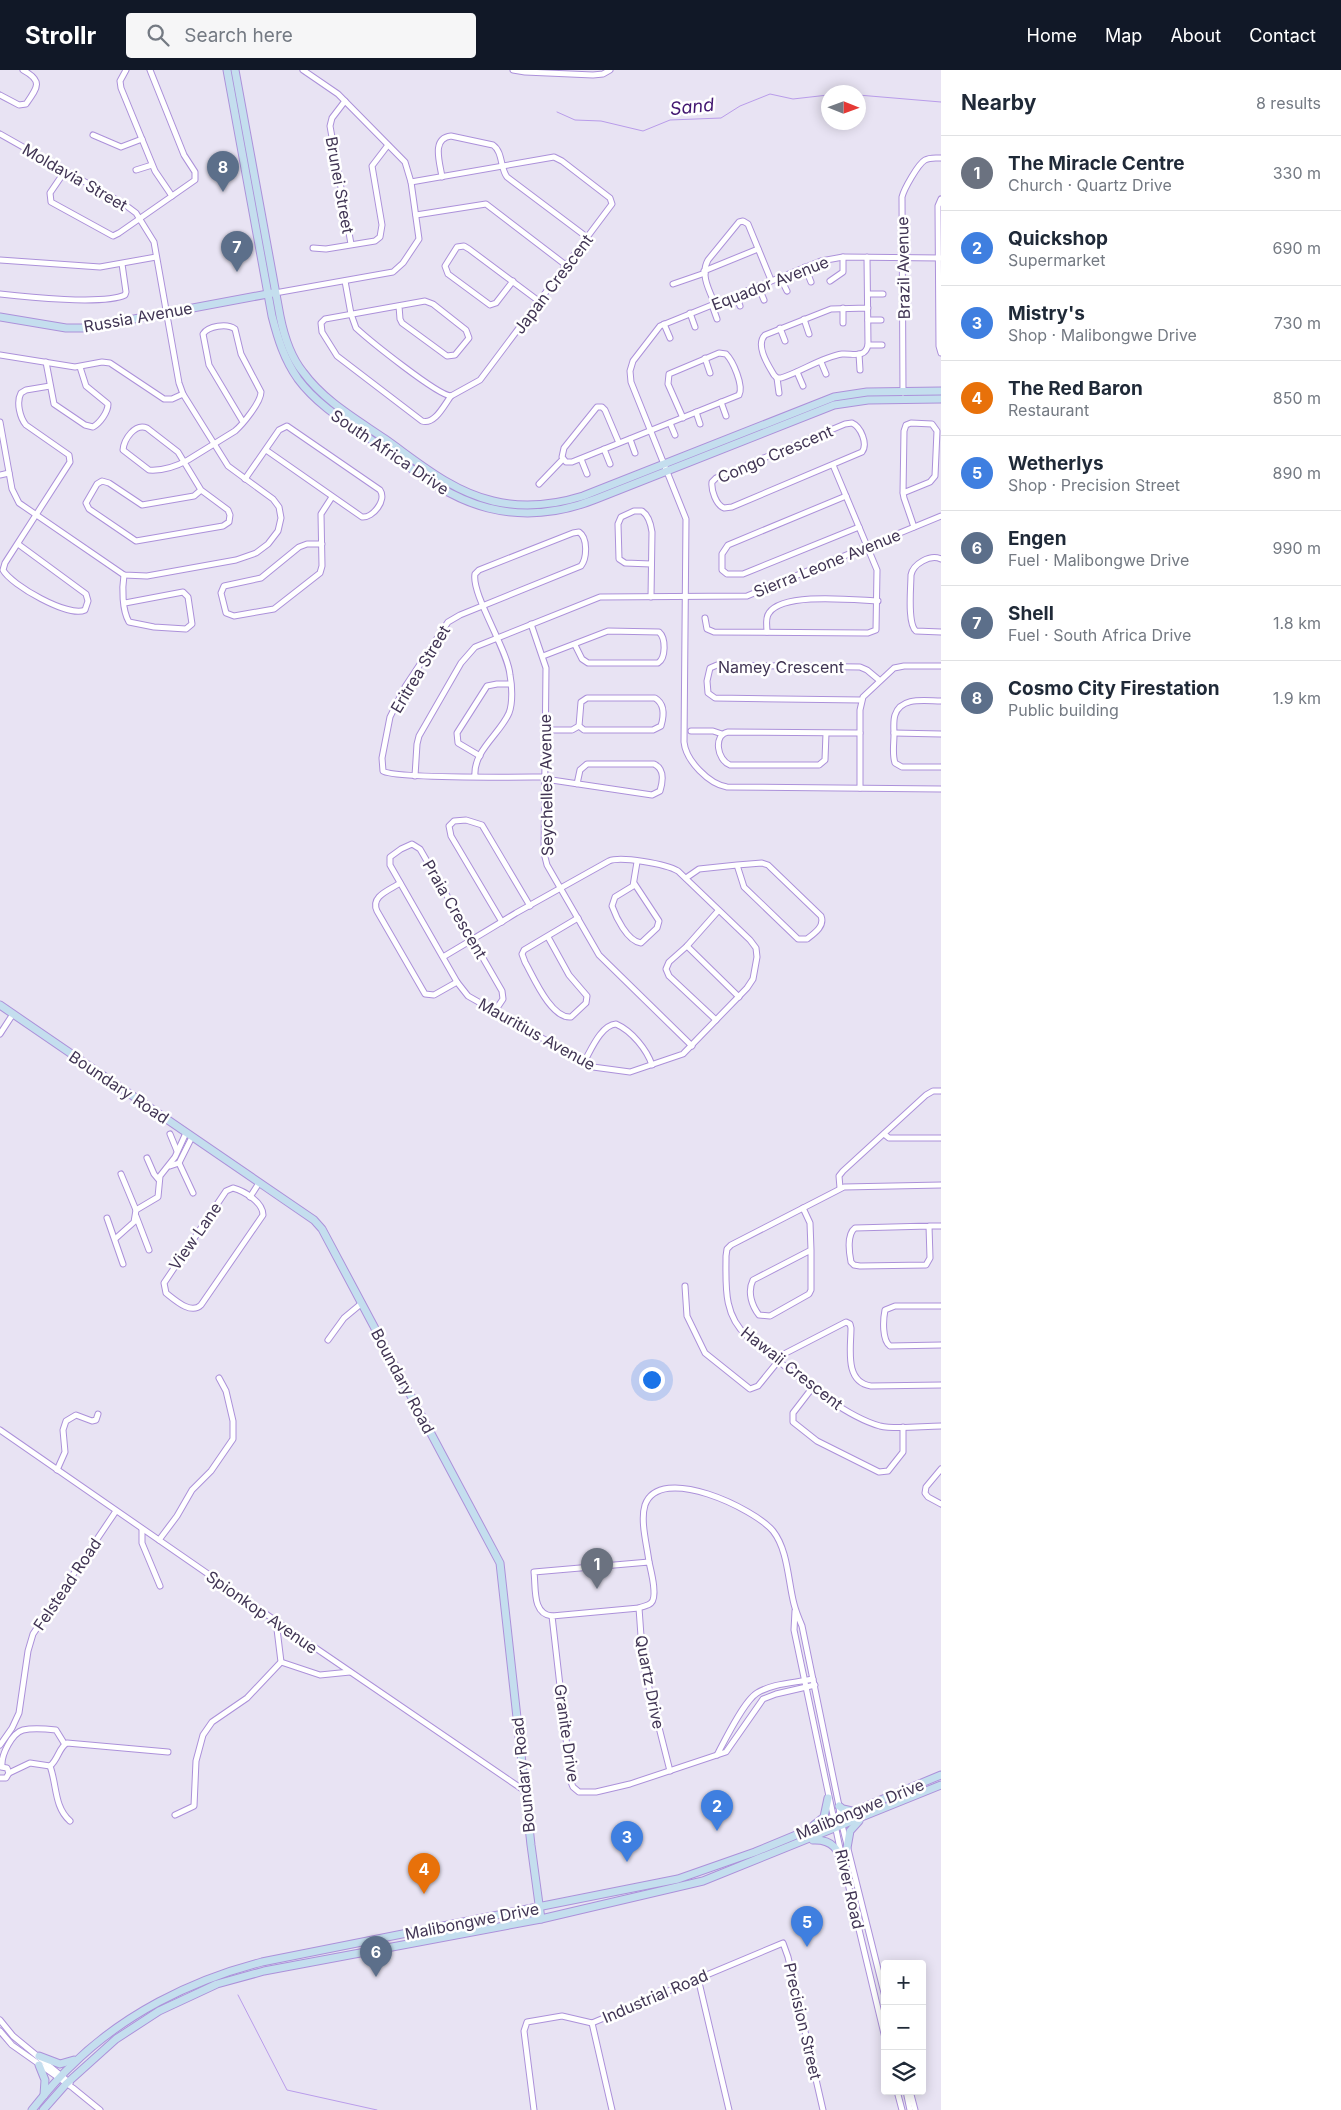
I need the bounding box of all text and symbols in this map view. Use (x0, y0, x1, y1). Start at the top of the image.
search box (126, 13, 476, 58)
text: Strollr (25, 21, 96, 50)
icon: search (144, 21, 172, 49)
text: Search here (184, 24, 293, 47)
text: Home (1027, 25, 1077, 46)
text: Map (1105, 25, 1142, 46)
text: About (1170, 25, 1221, 46)
text: Contact (1249, 25, 1316, 46)
north arrow (821, 85, 866, 130)
text: Nearby (961, 90, 1036, 115)
text: 8 results (1256, 93, 1321, 113)
water label: Sand (669, 94, 715, 119)
street label: Brunei Street (322, 135, 358, 235)
street label: Moldavia Street (19, 139, 131, 215)
pin: 8 (207, 151, 239, 192)
text: The Miracle Centre (1008, 152, 1185, 175)
text: 1 (974, 163, 980, 183)
text: 330 m (1273, 163, 1321, 183)
text: Church · Quartz Drive (1008, 175, 1172, 195)
street label: Brazil Avenue (892, 216, 914, 320)
text: Quickshop (1008, 227, 1108, 250)
street label: Japan Crescent (509, 230, 597, 338)
pin: 7 (221, 231, 253, 272)
text: 2 (972, 238, 982, 258)
text: 690 m (1273, 238, 1321, 258)
text: Supermarket (1008, 250, 1105, 270)
street label: Equador Avenue (709, 251, 831, 315)
street label: Russia Avenue (82, 298, 194, 336)
text: Mistry's (1008, 302, 1085, 325)
text: 3 (972, 313, 982, 333)
text: 730 m (1274, 313, 1321, 333)
text: Shop · Malibongwe Drive (1008, 325, 1197, 345)
text: The Red Baron (1008, 377, 1143, 400)
text: 4 (972, 388, 982, 408)
text: 850 m (1273, 388, 1321, 408)
text: Restaurant (1008, 400, 1089, 420)
street label: South Africa Drive (327, 405, 453, 499)
street label: Congo Crescent (714, 421, 836, 487)
text: Wetherlys (1008, 452, 1104, 475)
text: 5 (972, 463, 982, 483)
text: 890 m (1273, 463, 1321, 483)
text: Shop · Precision Street (1008, 475, 1180, 495)
street label: Sierra Leone Avenue (751, 524, 903, 602)
text: Engen (1008, 527, 1067, 550)
text: 6 (972, 538, 982, 558)
text: 990 m (1273, 538, 1321, 558)
text: Fuel · Malibongwe Drive (1008, 550, 1189, 570)
text: Shell (1008, 602, 1054, 625)
text: 7 (972, 613, 982, 633)
text: 1.8 km (1273, 613, 1321, 633)
street label: Eritrea Street (386, 621, 454, 717)
text: Fuel · South Africa Drive (1008, 625, 1191, 645)
street label: Namey Crescent (718, 657, 844, 677)
text: Cosmo City Firestation (1008, 677, 1220, 700)
text: 8 (972, 688, 982, 708)
text: 1.9 km (1273, 688, 1321, 708)
text: Public building (1008, 700, 1119, 720)
street label: Seychelles Avenue (535, 714, 557, 856)
street label: Praia Crescent (419, 856, 491, 962)
street label: Mauritius Avenue (475, 994, 599, 1074)
street label: Boundary Road (65, 1046, 173, 1128)
street label: View Lane (164, 1198, 226, 1274)
street label: Hawaii Crescent (737, 1322, 847, 1414)
street label: Boundary Road (367, 1325, 439, 1437)
your location (639, 1367, 665, 1393)
street label: Felstead Road (29, 1534, 105, 1634)
pin: 1 (581, 1548, 613, 1589)
street label: Spionkop Avenue (202, 1566, 322, 1658)
street label: Quartz Drive (631, 1633, 669, 1731)
street label: Granite Drive (550, 1683, 584, 1783)
street label: Boundary Road (507, 1716, 539, 1834)
street label: Malibongwe Drive (793, 1774, 927, 1844)
pin: 2 (701, 1790, 733, 1831)
pin: 3 (611, 1821, 643, 1862)
street label: River Road (831, 1847, 869, 1931)
pin: 4 (408, 1853, 440, 1894)
street label: Malibongwe Drive (403, 1898, 541, 1944)
pin: 5 (791, 1906, 823, 1947)
pin: 6 (360, 1936, 392, 1977)
map controls (881, 1960, 926, 2095)
button: + (881, 1960, 926, 2005)
street label: Precision Street (780, 1961, 826, 2081)
street label: Industrial Road (599, 1965, 711, 2027)
button: − (881, 2005, 926, 2050)
button: layers (881, 2050, 926, 2095)

